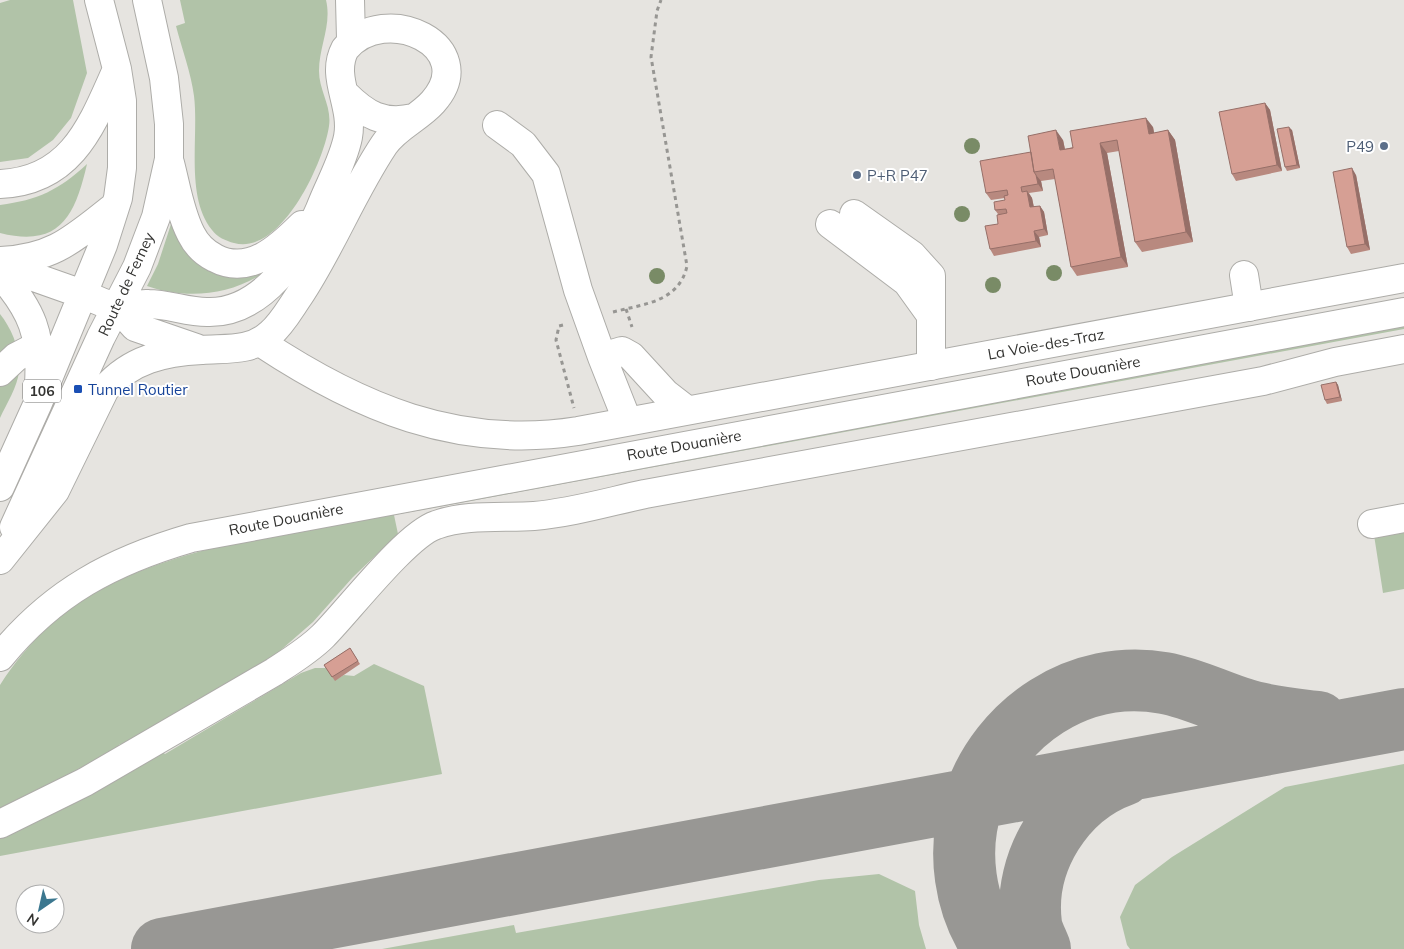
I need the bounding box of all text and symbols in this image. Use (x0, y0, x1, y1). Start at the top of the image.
place label: P49 (1346, 137, 1374, 156)
marker: P49 (1378, 140, 1390, 152)
place label: P+R P47 (867, 166, 928, 185)
marker: P+R P47 (851, 169, 863, 181)
street label: Route de Ferney (94, 229, 158, 339)
street label: La Voie-des-Traz (986, 324, 1106, 364)
street label: Route Douanière (1024, 352, 1142, 390)
road number: 106 (23, 380, 61, 402)
place label: Tunnel Routier (88, 380, 188, 399)
marker: Tunnel Routier (72, 383, 84, 395)
street label: Route Douanière (625, 426, 743, 464)
street label: Route Douanière (227, 499, 345, 539)
north arrow (15, 884, 65, 934)
text: N (23, 909, 42, 930)

